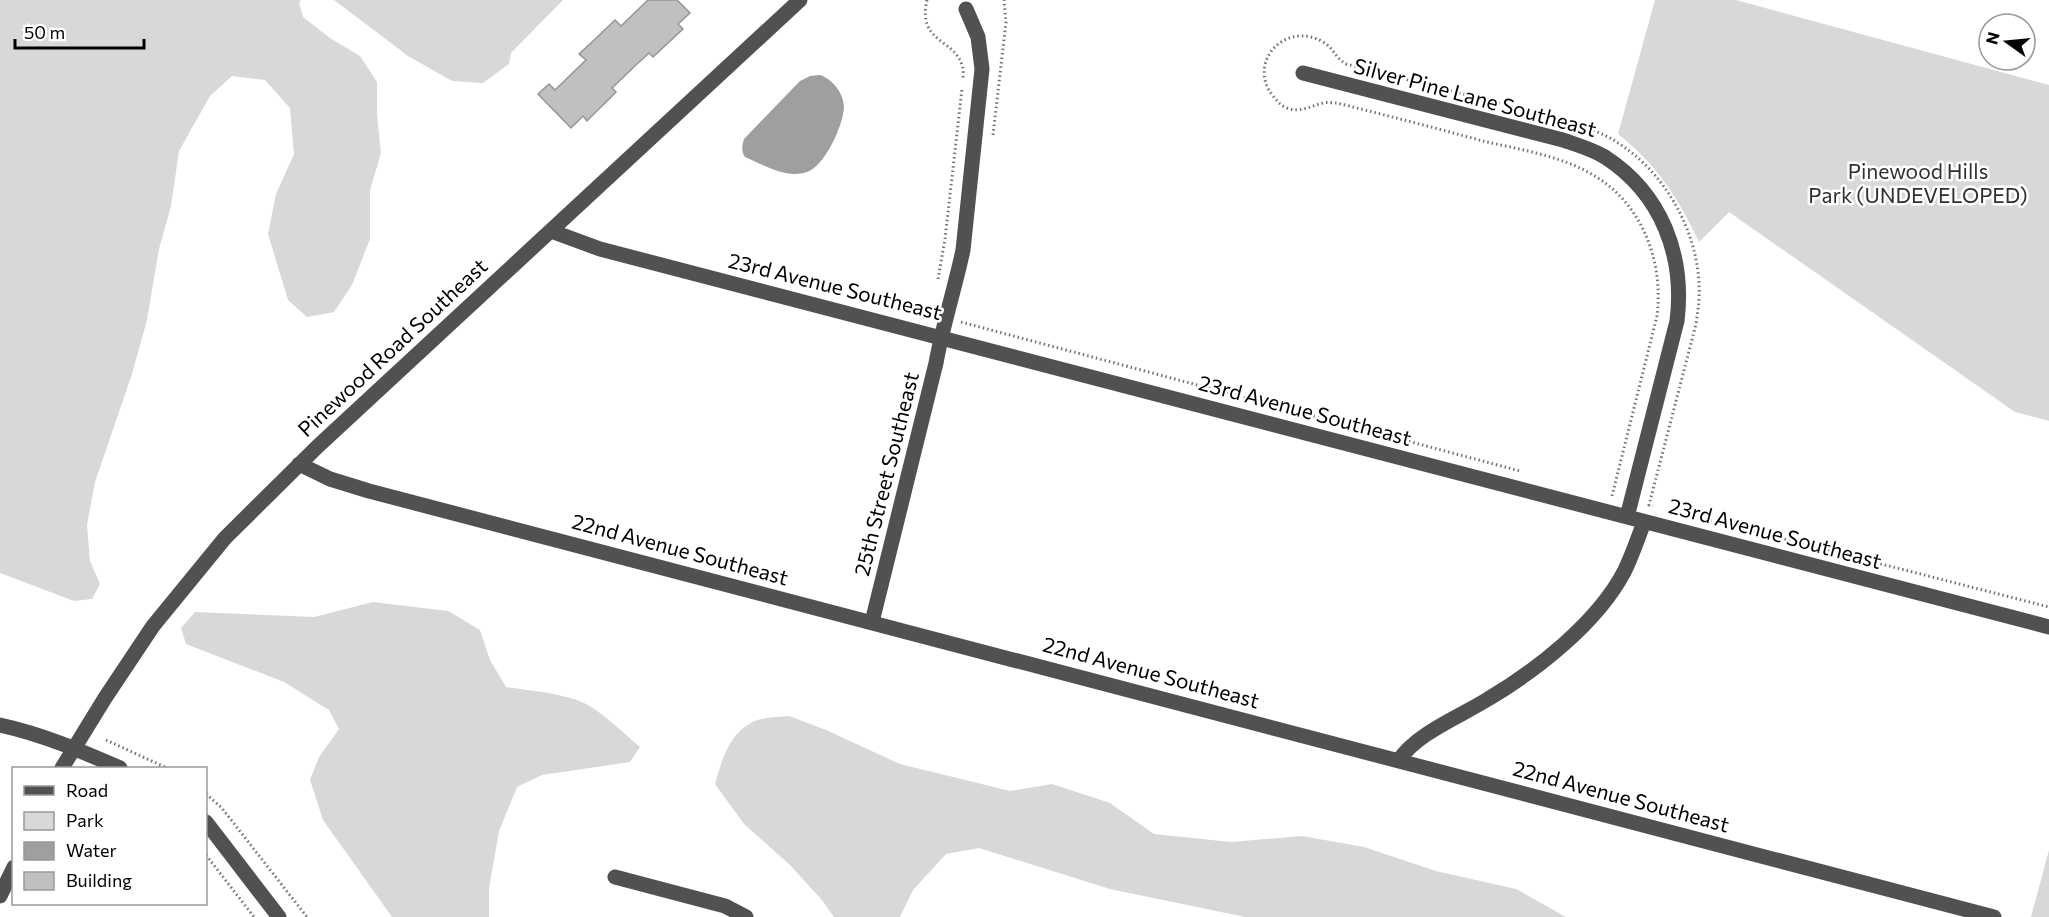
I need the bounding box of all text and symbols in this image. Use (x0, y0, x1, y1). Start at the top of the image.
scale bar (15, 12, 144, 50)
north arrow (1977, 12, 2037, 72)
text: 50 m (24, 21, 65, 43)
text: N (1981, 30, 2003, 46)
street label: Silver Pine Lane Southeast (1351, 52, 1599, 141)
park label: Pinewood Hills Park (UNDEVELOPED) (1808, 158, 2028, 207)
street label: 23rd Avenue Southeast (726, 247, 945, 324)
street label: Pinewood Road Southeast (292, 253, 492, 441)
street label: 25th Street Southeast (848, 369, 923, 578)
street label: 23rd Avenue Southeast (1196, 369, 1415, 450)
street label: 23rd Avenue Southeast (1666, 492, 1885, 573)
street label: 22nd Avenue Southeast (569, 508, 791, 589)
street label: 22nd Avenue Southeast (1040, 631, 1262, 712)
street label: 22nd Avenue Southeast (1510, 755, 1732, 836)
legend (12, 767, 207, 905)
text: Road (66, 779, 108, 801)
text: Park (66, 809, 104, 831)
text: Water (66, 839, 117, 861)
text: Building (66, 869, 132, 891)

